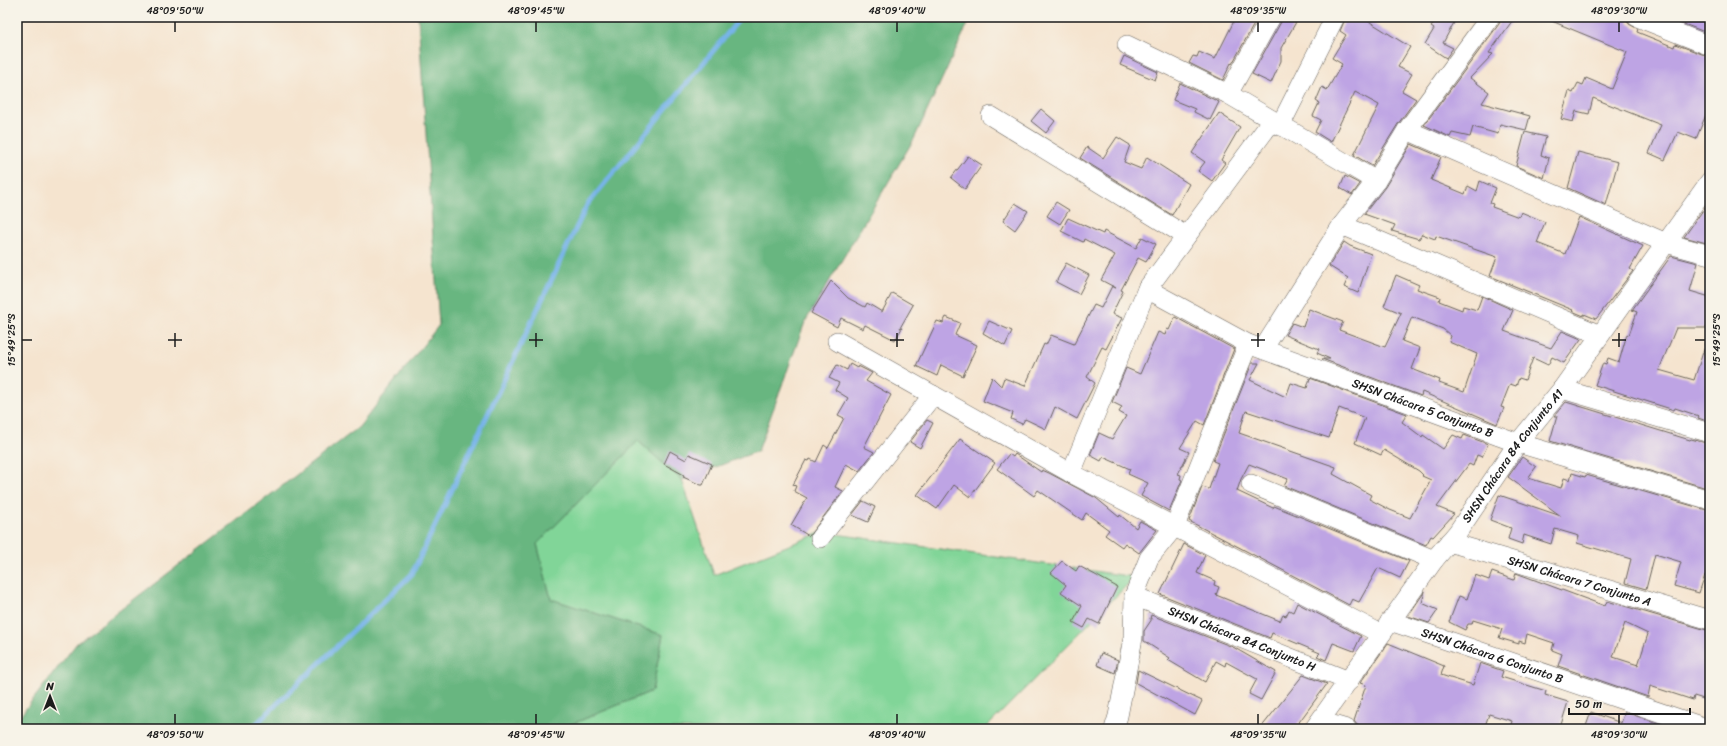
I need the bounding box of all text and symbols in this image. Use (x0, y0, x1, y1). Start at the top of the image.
text: 48°09'50"W (146, 2, 204, 20)
text: 48°09'45"W (508, 2, 565, 20)
text: 48°09'40"W (868, 2, 926, 20)
text: 48°09'35"W (1230, 2, 1286, 20)
text: 48°09'30"W (1591, 2, 1647, 20)
text: 15°49'25"S (3, 313, 21, 367)
text: 15°49'25"S (1708, 313, 1726, 367)
street label: SHSN Chácara 5 Conjunto B (1349, 372, 1497, 444)
street label: SHSN Chácara 84 Conjunto A1 (1456, 384, 1569, 527)
street label: SHSN Chácara 7 Conjunto A (1505, 549, 1654, 613)
street label: SHSN Chácara 84 Conjunto H (1165, 599, 1320, 678)
street label: SHSN Chácara 6 Conjunto B (1418, 621, 1567, 690)
north arrow (30, 676, 70, 716)
text: N (45, 677, 54, 696)
scale bar (1569, 690, 1690, 716)
text: 50 m (1575, 693, 1602, 715)
text: 48°09'50"W (146, 726, 204, 744)
text: 48°09'45"W (508, 726, 565, 744)
text: 48°09'40"W (868, 726, 926, 744)
text: 48°09'35"W (1230, 726, 1286, 744)
text: 48°09'30"W (1591, 726, 1647, 744)

